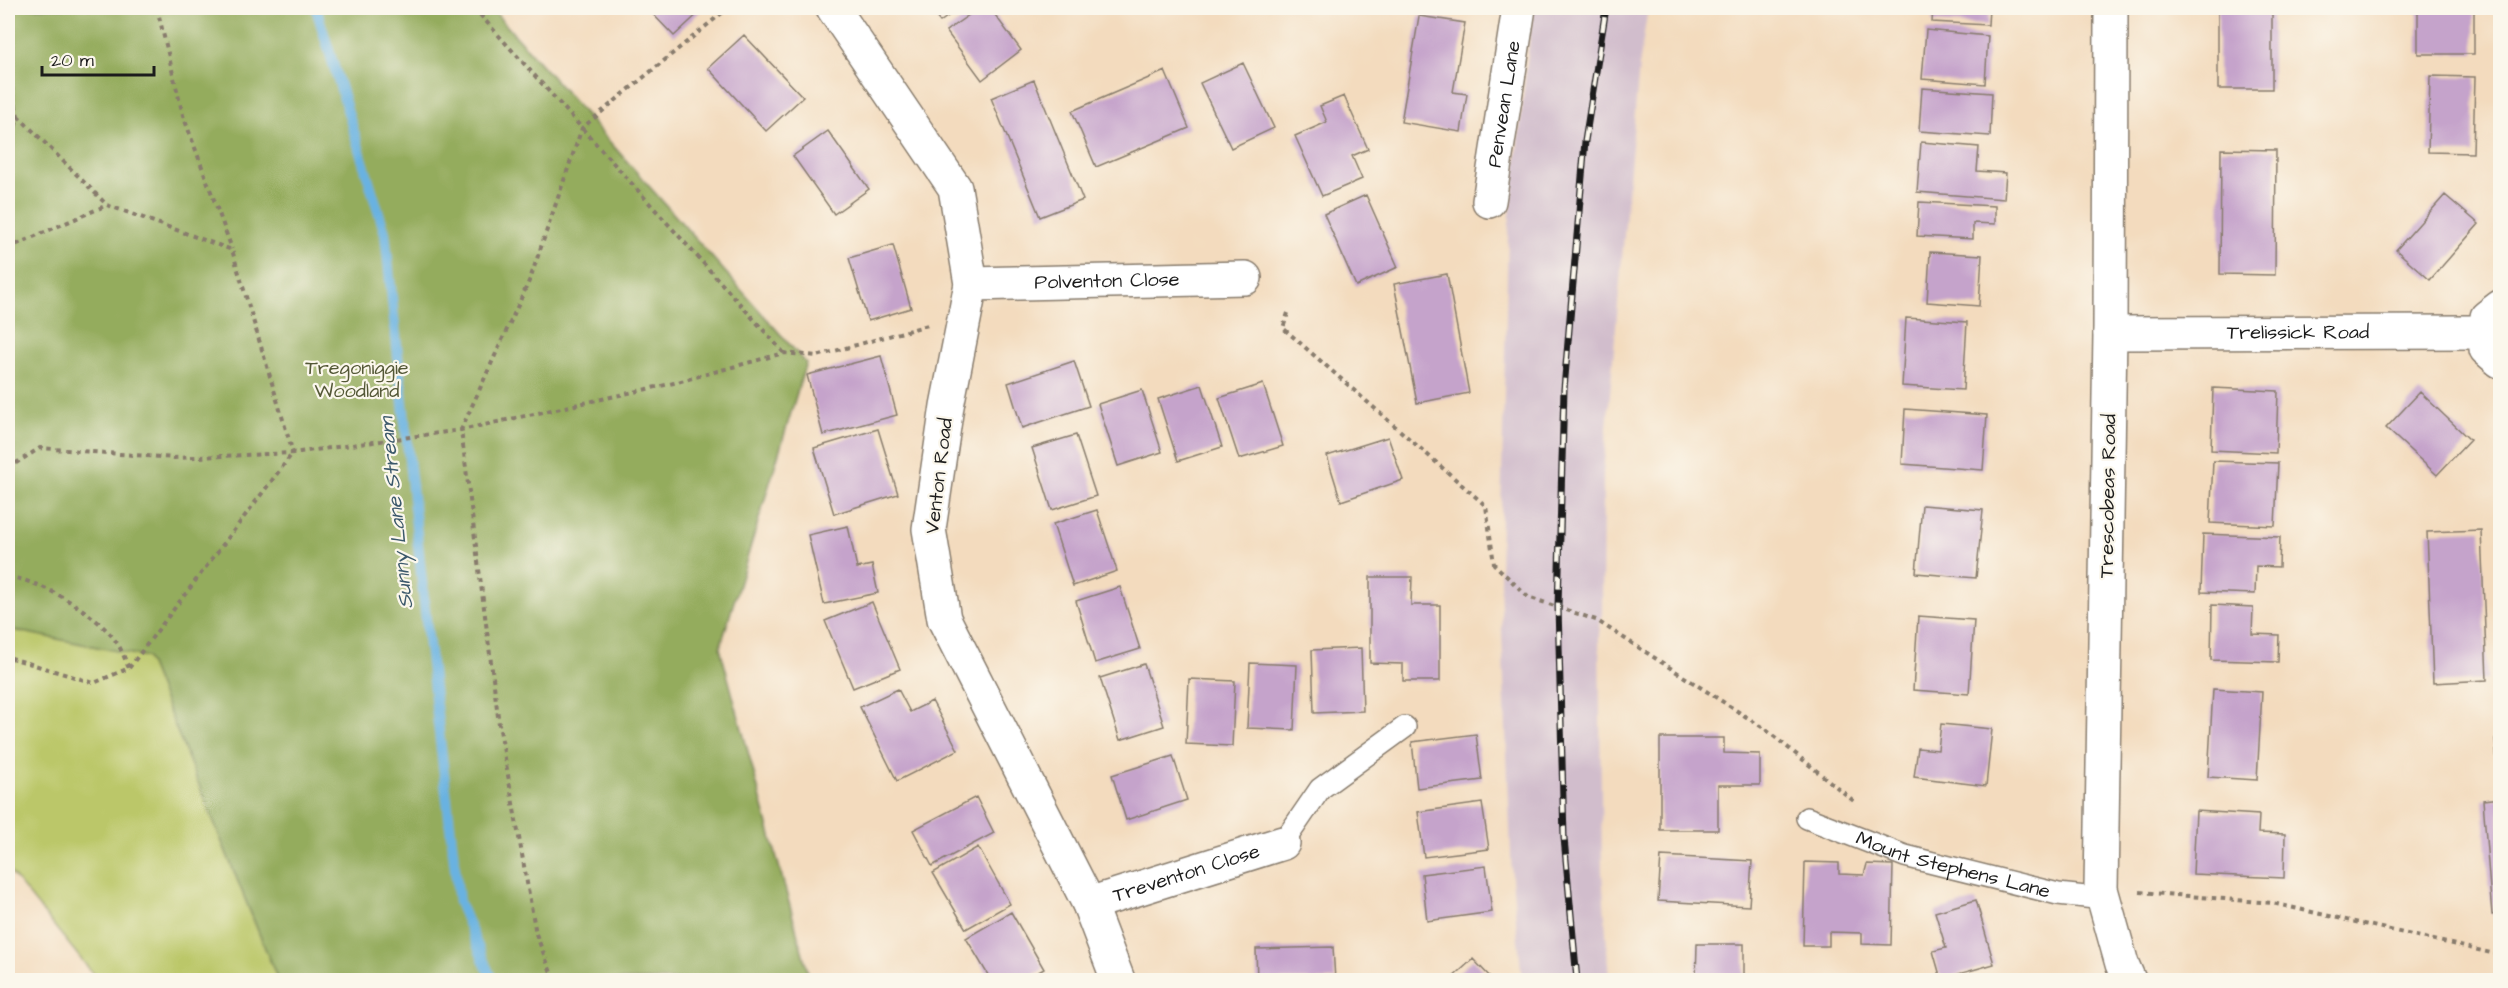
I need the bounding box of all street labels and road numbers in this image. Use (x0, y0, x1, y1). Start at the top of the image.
street label: Penvean Lane (1480, 39, 1528, 169)
street label: Polventon Close (1034, 265, 1180, 297)
street label: Trelissick Road (2227, 318, 2369, 347)
street label: Trescobeas Road (2093, 414, 2123, 578)
street label: Venton Road (918, 416, 960, 536)
street label: Mount Stephens Lane (1852, 824, 2053, 906)
street label: Treventon Close (1109, 837, 1263, 910)

